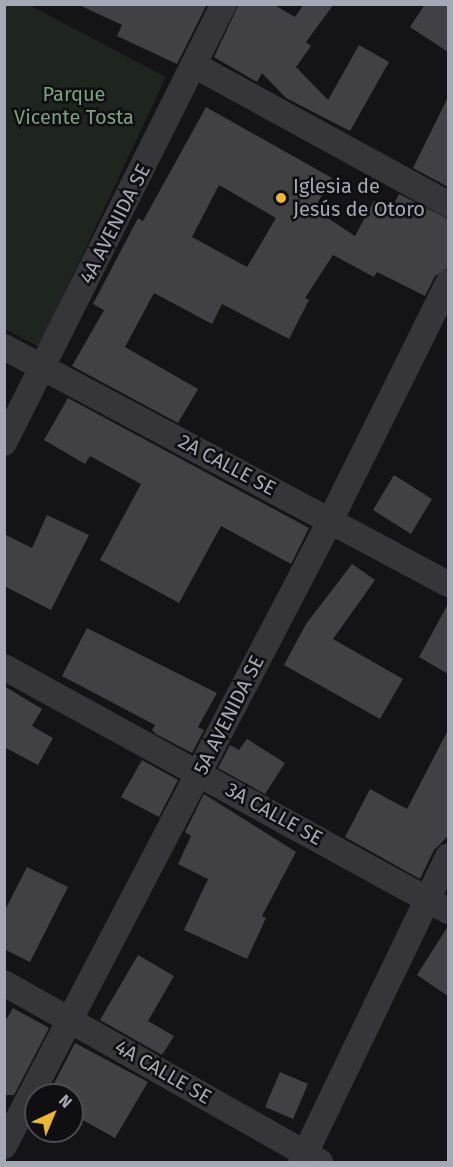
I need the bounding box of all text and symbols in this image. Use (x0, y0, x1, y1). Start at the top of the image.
park label: Parque Vicente Tosta (14, 83, 134, 130)
street label: 4A AVENIDA SE (75, 160, 155, 288)
place label: Iglesia de Jesús de Otoro (293, 174, 425, 221)
marker: Iglesia de Jesús de Otoro (274, 191, 288, 205)
street label: 2A CALLE SE (174, 429, 280, 501)
street label: 5A AVENIDA SE (189, 651, 269, 779)
street label: 3A CALLE SE (221, 778, 327, 850)
street label: 4A CALLE SE (110, 1035, 216, 1109)
north arrow (24, 1083, 84, 1143)
text: N (55, 1091, 76, 1112)

